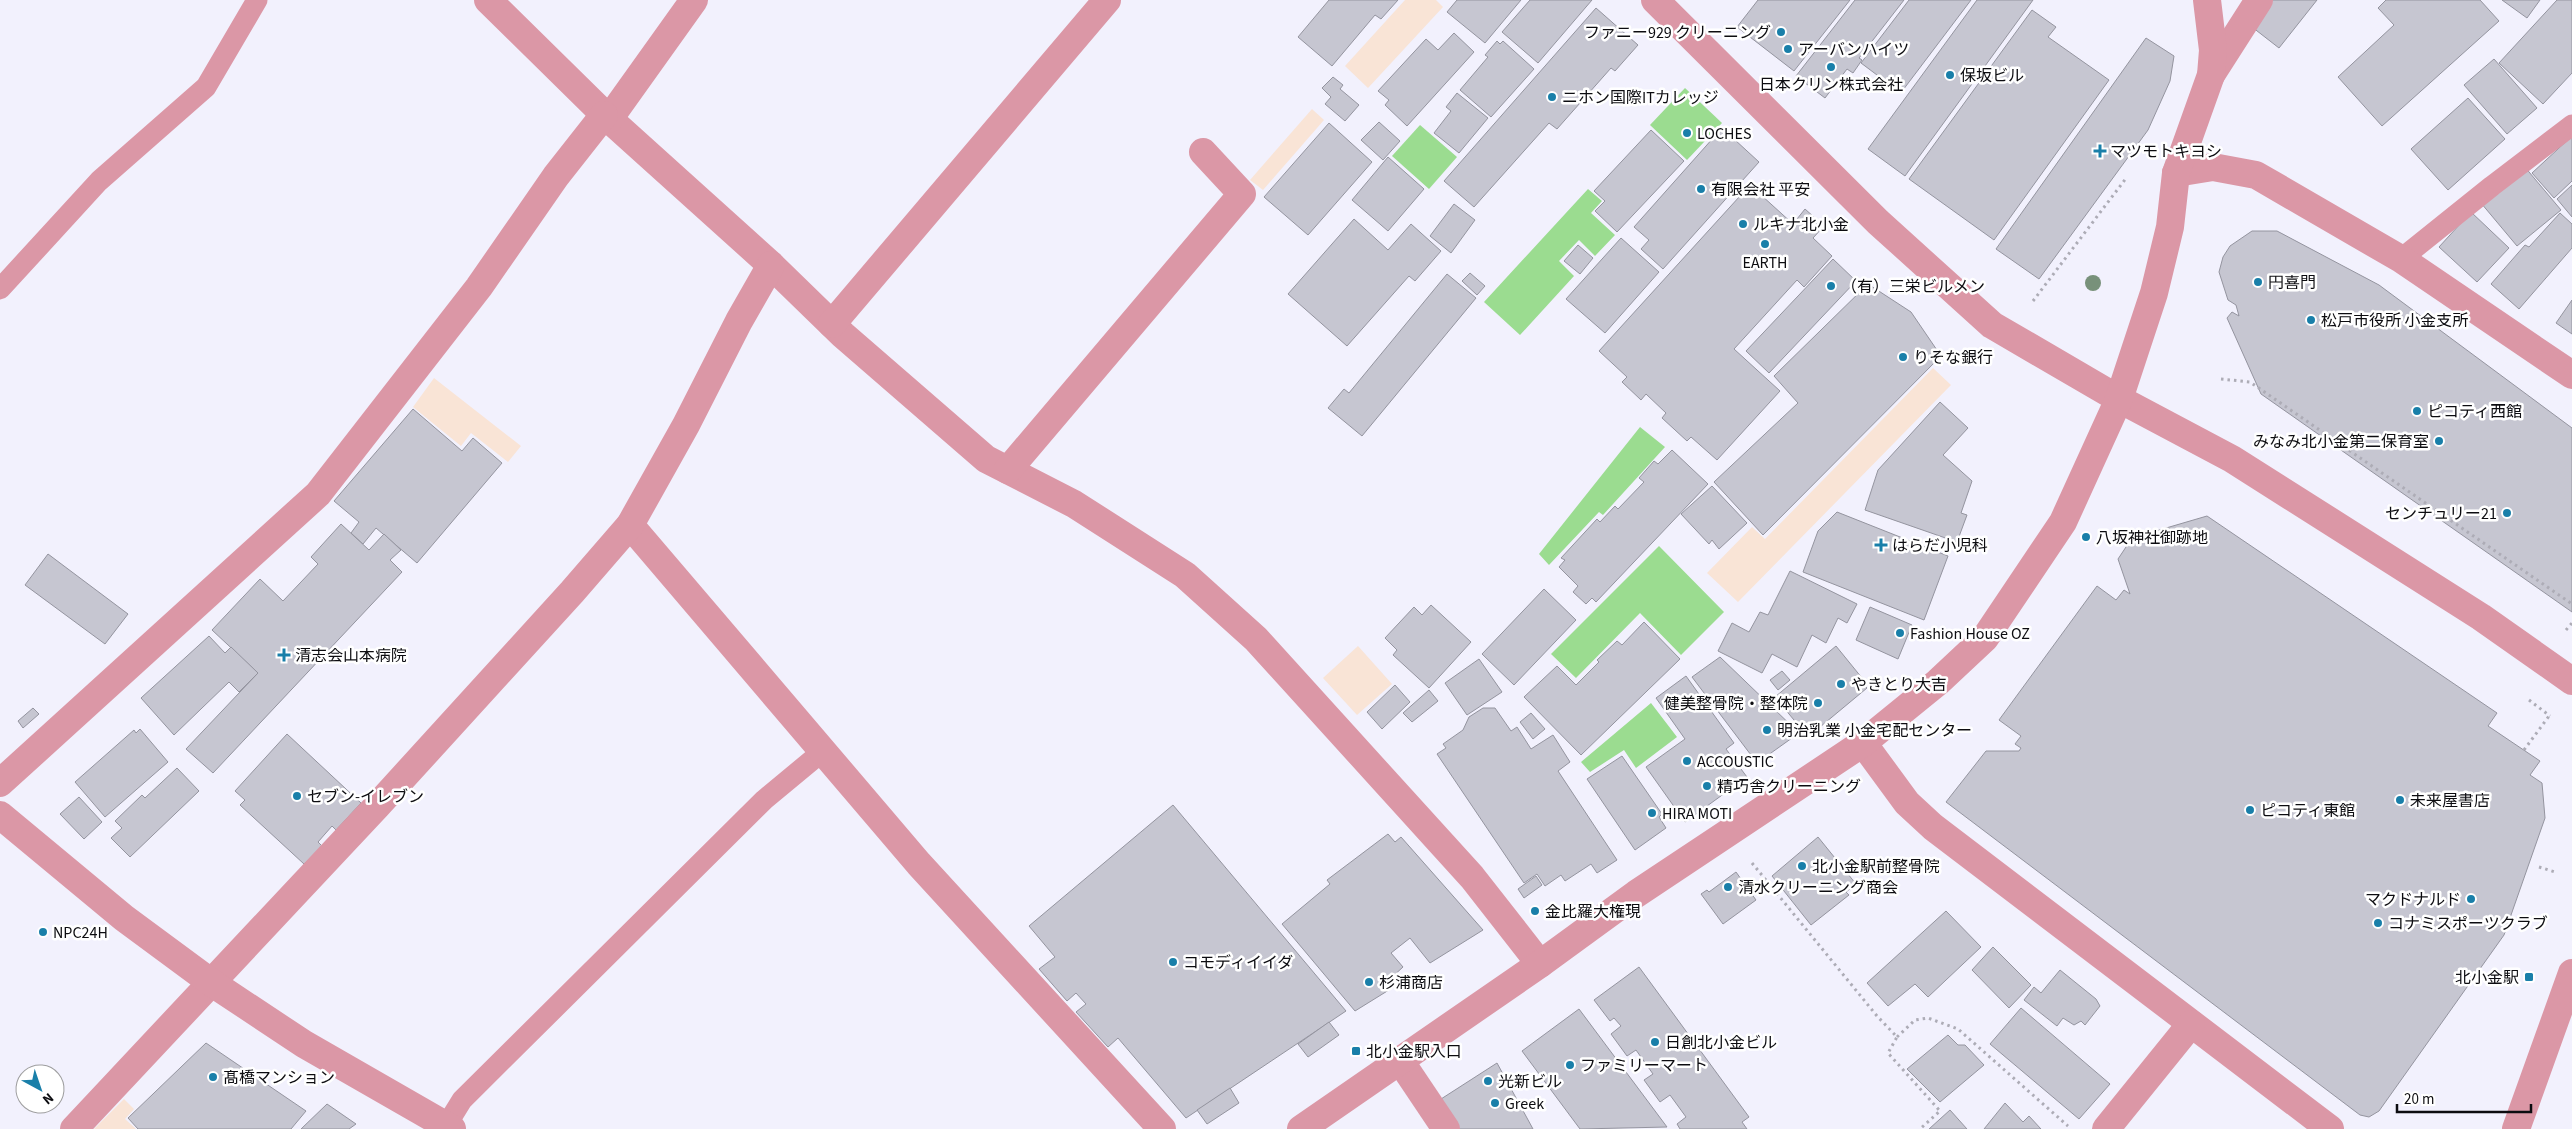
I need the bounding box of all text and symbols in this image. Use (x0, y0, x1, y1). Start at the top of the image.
place label: ファニー929 クリーニング (1584, 22, 1771, 44)
marker: ファニー929 クリーニング (1775, 26, 1787, 38)
place label: アーバンハイツ (1798, 39, 1909, 61)
marker: アーバンハイツ (1782, 43, 1794, 55)
marker: 日本クリン株式会社 (1825, 61, 1837, 73)
place label: 保坂ビル (1960, 65, 2024, 87)
marker: 保坂ビル (1944, 69, 1956, 81)
place label: 日本クリン株式会社 (1759, 74, 1903, 96)
place label: ニホン国際ITカレッジ (1562, 87, 1719, 109)
marker: ニホン国際ITカレッジ (1546, 91, 1558, 103)
place label: LOCHES (1697, 123, 1752, 145)
marker: LOCHES (1681, 127, 1693, 139)
place label: マツモトキヨシ (2110, 141, 2222, 163)
marker: マツモトキヨシ (2094, 145, 2106, 157)
place label: 有限会社 平安 (1711, 179, 1810, 201)
marker: 有限会社 平安 (1695, 183, 1707, 195)
place label: ルキナ北小金 (1753, 214, 1849, 236)
marker: ルキナ北小金 (1737, 218, 1749, 230)
marker: EARTH (1759, 238, 1771, 250)
place label: EARTH (1742, 252, 1788, 274)
place label: 円喜門 (2268, 272, 2316, 294)
place label: （有）三栄ビルメン (1841, 276, 1985, 298)
marker: 円喜門 (2252, 276, 2264, 288)
marker: （有）三栄ビルメン (1825, 280, 1837, 292)
place label: 松戸市役所 小金支所 (2321, 310, 2468, 332)
marker: 松戸市役所 小金支所 (2305, 314, 2317, 326)
place label: りそな銀行 (1913, 347, 1993, 369)
marker: りそな銀行 (1897, 351, 1909, 363)
place label: ピコティ西館 (2427, 401, 2522, 423)
marker: ピコティ西館 (2411, 405, 2423, 417)
place label: みなみ北小金第二保育室 (2253, 431, 2429, 453)
marker: みなみ北小金第二保育室 (2433, 435, 2445, 447)
place label: センチュリー21 (2385, 503, 2497, 525)
marker: センチュリー21 (2501, 507, 2513, 519)
place label: 八坂神社御跡地 (2096, 527, 2208, 549)
marker: 八坂神社御跡地 (2080, 531, 2092, 543)
place label: はらだ小児科 (1892, 535, 1988, 557)
marker: はらだ小児科 (1874, 538, 1888, 552)
place label: Fashion House OZ (1910, 623, 2030, 645)
marker: Fashion House OZ (1894, 627, 1906, 639)
place label: 清志会山本病院 (295, 645, 407, 667)
marker: 清志会山本病院 (277, 648, 291, 662)
place label: やきとり大吉 (1851, 674, 1947, 696)
marker: やきとり大吉 (1835, 678, 1847, 690)
place label: 健美整骨院・整体院 (1664, 693, 1808, 715)
marker: 健美整骨院・整体院 (1812, 697, 1824, 709)
place label: 明治乳業 小金宅配センター (1777, 720, 1972, 742)
marker: 明治乳業 小金宅配センター (1761, 724, 1773, 736)
place label: ACCOUSTIC (1697, 751, 1774, 773)
marker: ACCOUSTIC (1681, 755, 1693, 767)
place label: 精巧舎クリーニング (1717, 776, 1861, 798)
marker: 精巧舎クリーニング (1701, 780, 1713, 792)
place label: セブン-イレブン (307, 786, 424, 808)
marker: セブン-イレブン (291, 790, 303, 802)
place label: 未来屋書店 (2410, 790, 2490, 812)
marker: 未来屋書店 (2394, 794, 2406, 806)
place label: ピコティ東館 (2260, 800, 2355, 822)
place label: HIRA MOTI (1662, 803, 1732, 825)
marker: ピコティ東館 (2244, 804, 2256, 816)
marker: HIRA MOTI (1646, 807, 1658, 819)
place label: 北小金駅前整骨院 (1812, 856, 1940, 878)
marker: 北小金駅前整骨院 (1796, 860, 1808, 872)
place label: 清水クリーニング商会 (1738, 877, 1898, 899)
marker: 清水クリーニング商会 (1722, 881, 1734, 893)
place label: マクドナルド (2365, 889, 2461, 911)
marker: マクドナルド (2465, 893, 2477, 905)
place label: 金比羅大権現 (1545, 901, 1641, 923)
marker: 金比羅大権現 (1529, 905, 1541, 917)
place label: コナミスポーツクラブ (2388, 913, 2548, 935)
marker: コナミスポーツクラブ (2372, 917, 2384, 929)
place label: NPC24H (53, 922, 108, 944)
marker: NPC24H (37, 926, 49, 938)
place label: コモディイイダ (1183, 952, 1293, 974)
marker: コモディイイダ (1167, 956, 1179, 968)
place label: 北小金駅 (2455, 967, 2519, 989)
marker: 北小金駅 (2523, 971, 2535, 983)
place label: 杉浦商店 (1379, 972, 1443, 994)
marker: 杉浦商店 (1363, 976, 1375, 988)
place label: 日創北小金ビル (1665, 1032, 1777, 1054)
marker: 日創北小金ビル (1649, 1036, 1661, 1048)
place label: 北小金駅入口 (1366, 1041, 1462, 1063)
marker: 北小金駅入口 (1350, 1045, 1362, 1057)
place label: ファミリーマート (1580, 1055, 1708, 1077)
marker: ファミリーマート (1564, 1059, 1576, 1071)
north arrow (15, 1064, 65, 1114)
place label: 髙橋マンション (223, 1067, 335, 1089)
marker: 髙橋マンション (207, 1071, 219, 1083)
place label: 光新ビル (1498, 1071, 1562, 1093)
marker: 光新ビル (1482, 1075, 1494, 1087)
scale bar (2397, 1082, 2531, 1114)
text: N (38, 1088, 58, 1109)
text: 20 m (2404, 1089, 2434, 1110)
place label: Greek (1505, 1093, 1544, 1115)
marker: Greek (1489, 1097, 1501, 1109)

